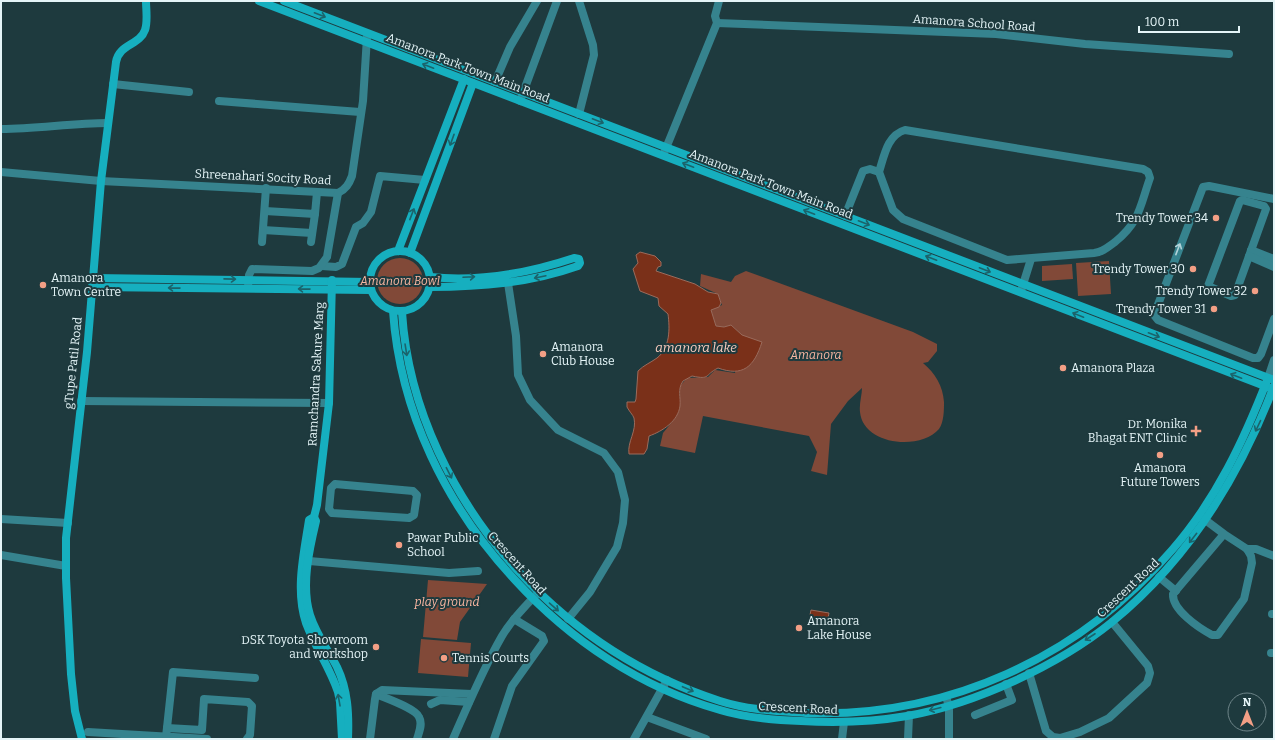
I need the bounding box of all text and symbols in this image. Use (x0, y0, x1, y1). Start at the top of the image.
scale bar (1139, 8, 1239, 34)
one-way arrow (314, 11, 326, 19)
street label: Amanora School Road (912, 12, 1036, 34)
text: 100 m (1145, 15, 1180, 29)
street label: Amanora Park Town Main Road (384, 30, 552, 106)
one-way arrow (422, 61, 434, 69)
one-way arrow (592, 118, 604, 126)
one-way arrow (447, 133, 455, 145)
street label: Amanora Park Town Main Road (687, 146, 855, 222)
one-way arrow (682, 161, 694, 169)
street label: Shreenahari Socity Road (194, 166, 332, 188)
one-way arrow (804, 207, 816, 215)
one-way arrow (409, 209, 417, 221)
place label: Trendy Tower 34 (1116, 211, 1208, 225)
marker: Trendy Tower 34 (1211, 213, 1221, 223)
one-way arrow (857, 219, 869, 227)
one-way arrow (1175, 244, 1183, 256)
one-way arrow (925, 254, 937, 262)
place label: Trendy Tower 30 (1092, 262, 1185, 276)
marker: Trendy Tower 30 (1188, 264, 1198, 274)
one-way arrow (979, 266, 991, 274)
place label: Amanora Town Centre (51, 271, 121, 299)
one-way arrow (462, 273, 475, 281)
park label: Amanora Bowl (359, 274, 440, 288)
one-way arrow (534, 274, 547, 282)
one-way arrow (223, 275, 236, 283)
marker: Amanora Town Centre (38, 280, 48, 290)
one-way arrow (168, 284, 181, 292)
place label: Trendy Tower 32 (1155, 284, 1247, 298)
one-way arrow (298, 285, 311, 293)
marker: Trendy Tower 32 (1250, 286, 1260, 296)
street label: Ramchandra Sakure Marg (305, 301, 327, 447)
place label: Trendy Tower 31 (1116, 302, 1206, 316)
marker: Trendy Tower 31 (1209, 304, 1219, 314)
one-way arrow (1072, 311, 1084, 319)
street label: gTupe Patil Road (61, 316, 85, 410)
one-way arrow (1148, 331, 1160, 339)
place label: Amanora Club House (551, 340, 615, 368)
water label: amanora lake (655, 340, 737, 355)
one-way arrow (402, 344, 410, 357)
park label: Amanora (789, 348, 842, 362)
marker: Amanora Club House (538, 349, 548, 359)
place label: Amanora Plaza (1071, 361, 1155, 375)
marker: Amanora Plaza (1058, 363, 1068, 373)
one-way arrow (1231, 371, 1243, 379)
place label: Dr. Monika Bhagat ENT Clinic (1088, 417, 1187, 445)
one-way arrow (1254, 419, 1261, 431)
marker: Dr. Monika Bhagat ENT Clinic (1190, 425, 1202, 437)
marker: Amanora Future Towers (1155, 450, 1165, 460)
place label: Amanora Future Towers (1120, 461, 1200, 489)
one-way arrow (446, 466, 453, 478)
street label: Crescent Road (485, 529, 549, 597)
place label: Pawar Public School (407, 531, 478, 559)
one-way arrow (1189, 533, 1198, 544)
marker: Pawar Public School (394, 540, 404, 550)
street label: Crescent Road (1094, 556, 1162, 620)
park label: play ground (413, 595, 480, 609)
one-way arrow (549, 603, 560, 612)
place label: Amanora Lake House (807, 614, 871, 642)
marker: Amanora Lake House (794, 623, 804, 633)
place label: DSK Toyota Showroom and workshop (241, 633, 369, 661)
one-way arrow (1085, 633, 1096, 641)
marker: DSK Toyota Showroom and workshop (371, 642, 381, 652)
place label: Tennis Courts (452, 651, 529, 665)
marker: Tennis Courts (439, 653, 449, 663)
one-way arrow (682, 686, 694, 693)
north arrow (1227, 692, 1267, 732)
one-way arrow (335, 694, 343, 707)
text: N (1243, 696, 1252, 709)
street label: Crescent Road (758, 699, 838, 717)
one-way arrow (928, 706, 941, 713)

